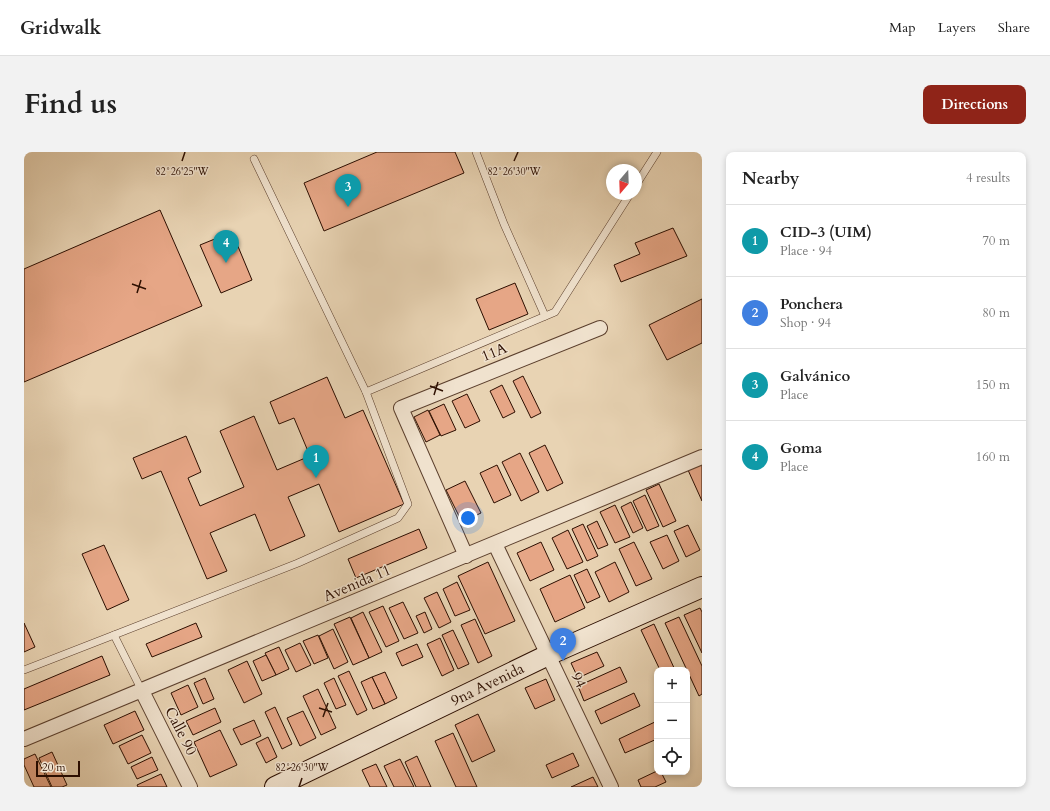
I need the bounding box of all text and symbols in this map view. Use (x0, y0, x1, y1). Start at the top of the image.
text: Gridwalk (20, 15, 101, 41)
text: Map (889, 18, 916, 37)
text: Layers (938, 18, 976, 37)
text: Share (998, 18, 1030, 37)
text: Find us (24, 85, 117, 123)
button: Directions (923, 85, 1026, 124)
north arrow (606, 164, 642, 200)
text: 82°26'25"W (155, 165, 210, 179)
text: 82°26'30"W (487, 165, 542, 179)
text: Nearby (742, 167, 799, 190)
text: 4 results (966, 169, 1010, 187)
pin: 3 (335, 174, 361, 207)
text: CID-3 (UIM) (780, 222, 872, 242)
pin: 4 (213, 230, 239, 263)
text: 1 (752, 232, 758, 250)
text: 70 m (982, 232, 1010, 250)
text: Place · 94 (780, 242, 832, 260)
text: Ponchera (780, 294, 843, 314)
text: 2 (752, 304, 758, 322)
text: 80 m (982, 304, 1010, 322)
text: Shop · 94 (780, 314, 831, 332)
street label: 11A (478, 338, 510, 366)
text: Galvánico (780, 366, 850, 386)
text: 3 (752, 376, 758, 394)
text: 150 m (976, 376, 1010, 394)
text: Place (780, 386, 808, 404)
text: Goma (780, 438, 822, 458)
pin: 1 (303, 445, 329, 478)
text: 4 (752, 448, 758, 466)
text: 160 m (976, 448, 1010, 466)
text: Place (780, 458, 808, 476)
your location (458, 508, 478, 528)
street label: Avenida 11 (320, 560, 394, 606)
pin: 2 (550, 628, 576, 661)
street label: 9na Avenida (448, 658, 528, 710)
map controls (654, 667, 690, 775)
button: + (654, 667, 690, 703)
street label: 94 (567, 669, 591, 691)
street label: Calle 90 (160, 703, 202, 759)
button: − (654, 703, 690, 739)
button: locate (654, 739, 690, 775)
scale bar (36, 759, 80, 778)
text: 20 m (42, 760, 66, 775)
text: 82°26'30"W (275, 761, 330, 775)

